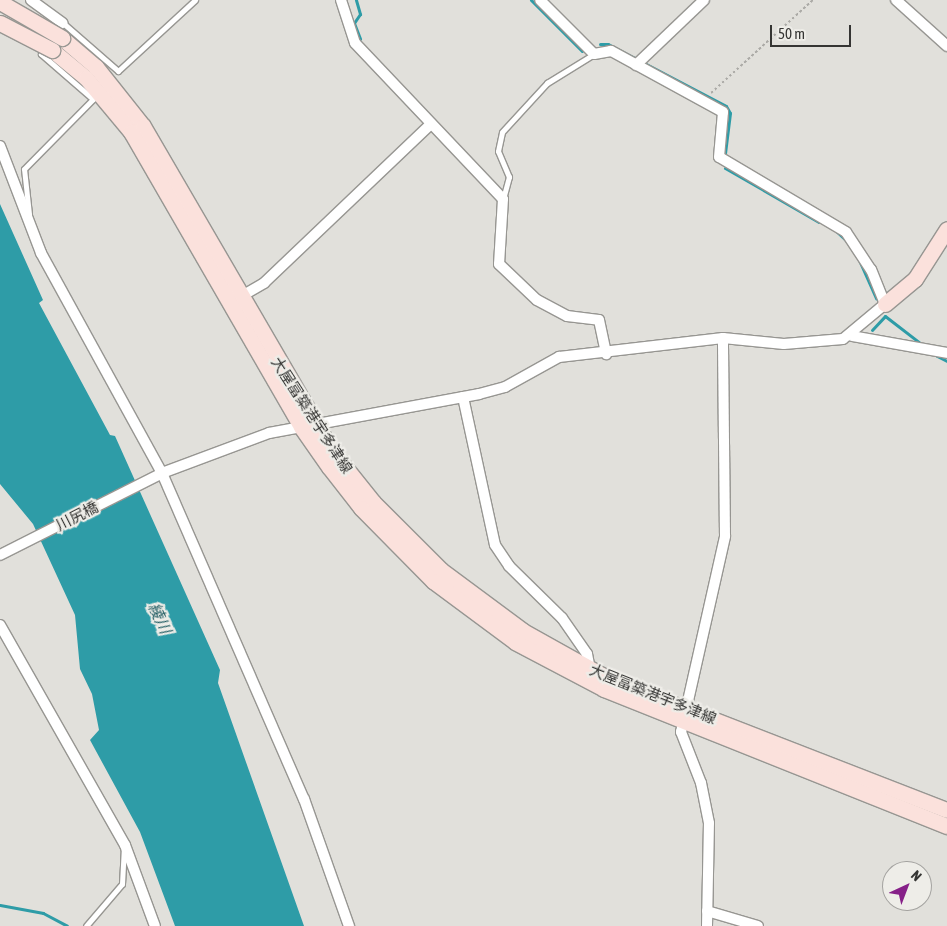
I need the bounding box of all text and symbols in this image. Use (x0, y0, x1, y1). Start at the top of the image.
scale bar (772, 15, 853, 47)
text: 50 m (778, 25, 805, 42)
street label: 大屋冨築港宇多津線 (268, 353, 356, 477)
street label: 川尻橋 (53, 498, 101, 534)
water label: 綾川 (145, 599, 175, 637)
street label: 大屋冨築港宇多津線 (587, 660, 719, 728)
north arrow (882, 861, 932, 911)
text: N (908, 867, 925, 884)

